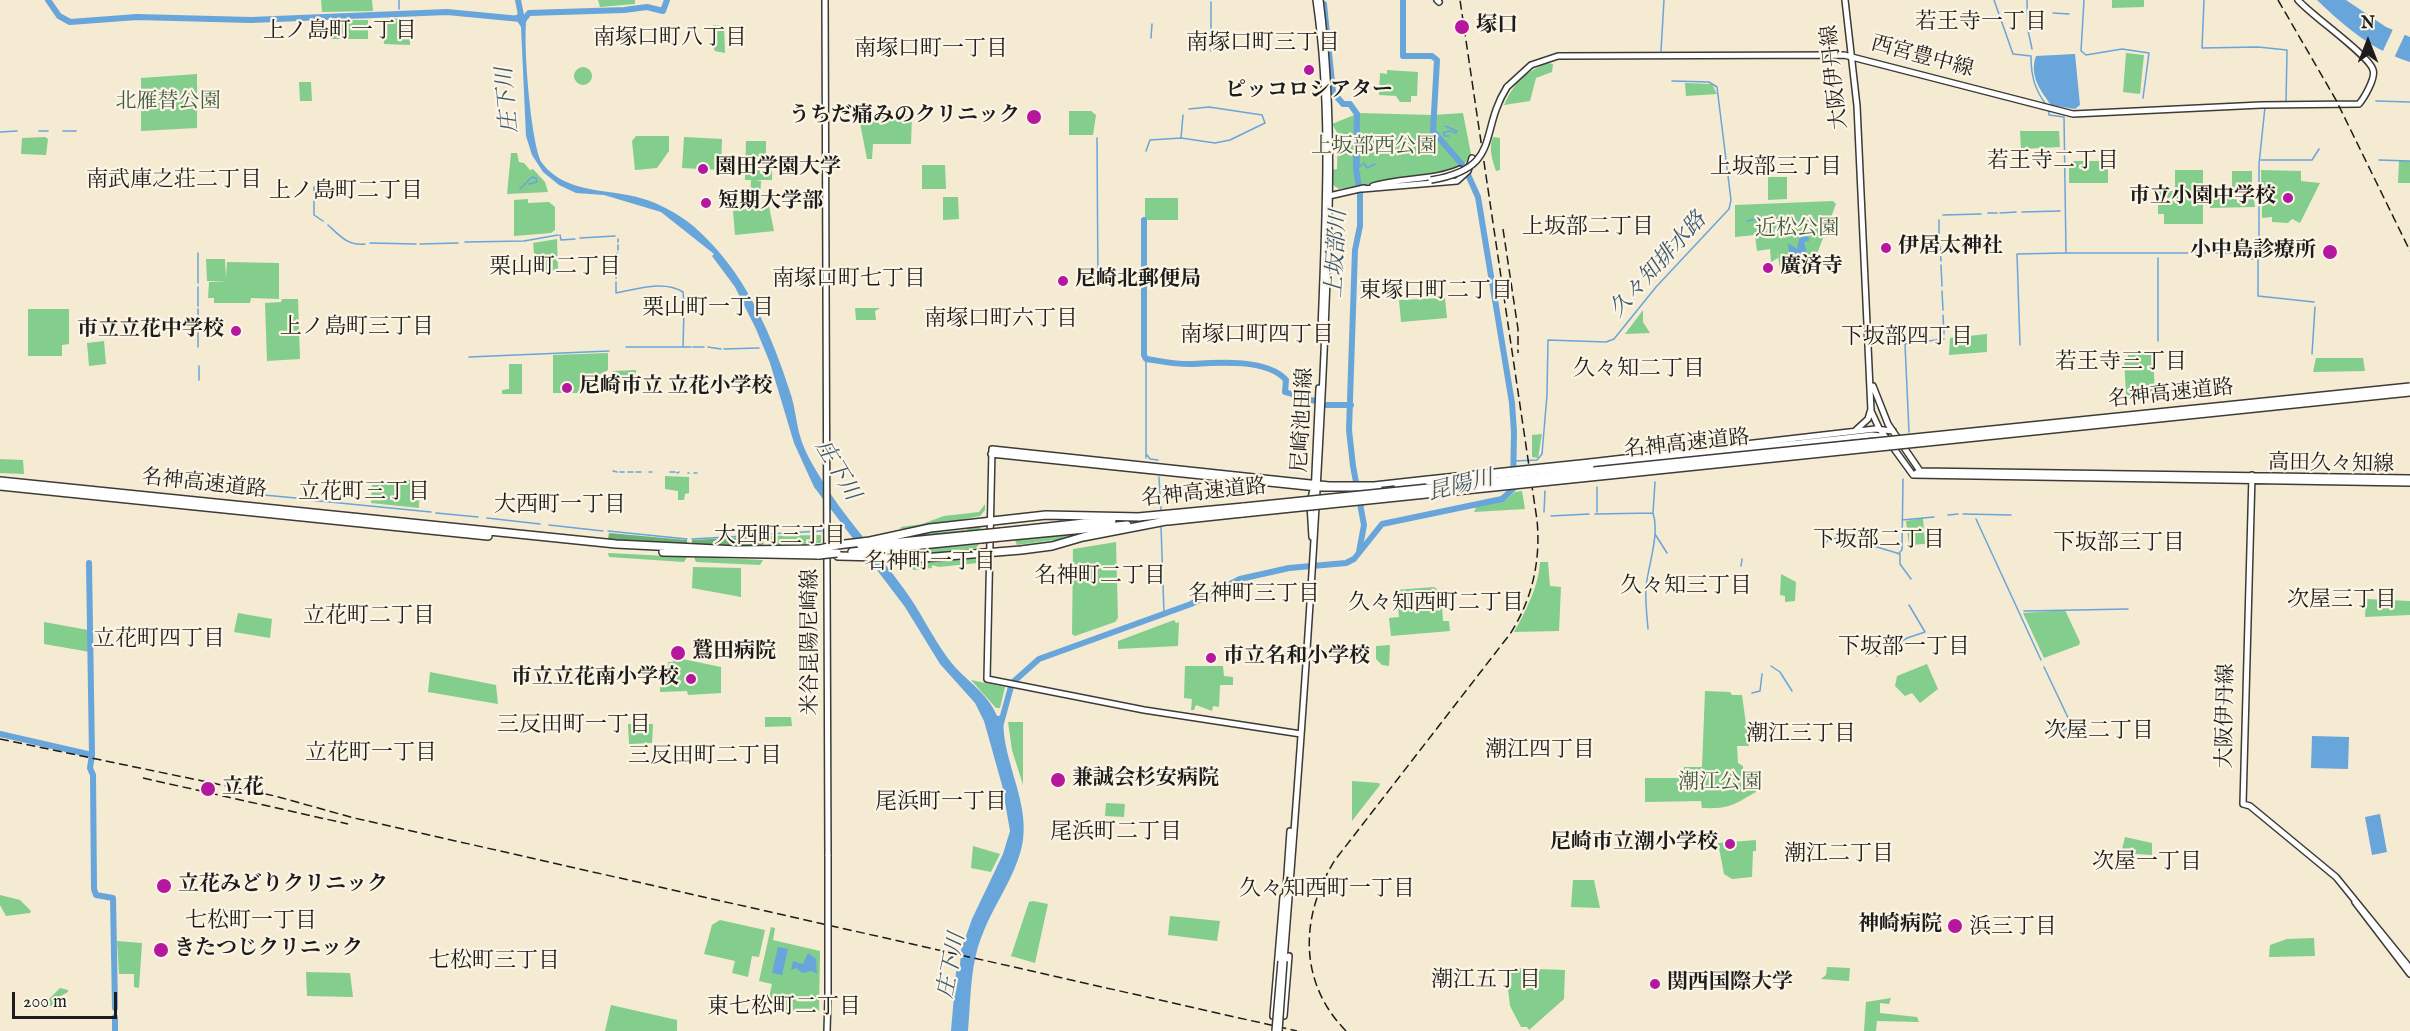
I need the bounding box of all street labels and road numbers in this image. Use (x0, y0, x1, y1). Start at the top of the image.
street label: 大阪伊丹線 (1818, 23, 1854, 131)
street label: 西宮豊中線 (1868, 32, 1976, 84)
street label: 尼崎池田線 (1289, 367, 1319, 473)
street label: 名神高速道路 (2107, 376, 2235, 414)
street label: 名神高速道路 (1623, 426, 1751, 464)
street label: 高田久々知線 (2268, 451, 2394, 479)
street label: 名神高速道路 (140, 466, 268, 504)
street label: 名神高速道路 (1140, 475, 1268, 513)
street label: 米谷昆陽尼崎線 (799, 569, 825, 715)
street label: 大阪伊丹線 (2213, 663, 2241, 769)

